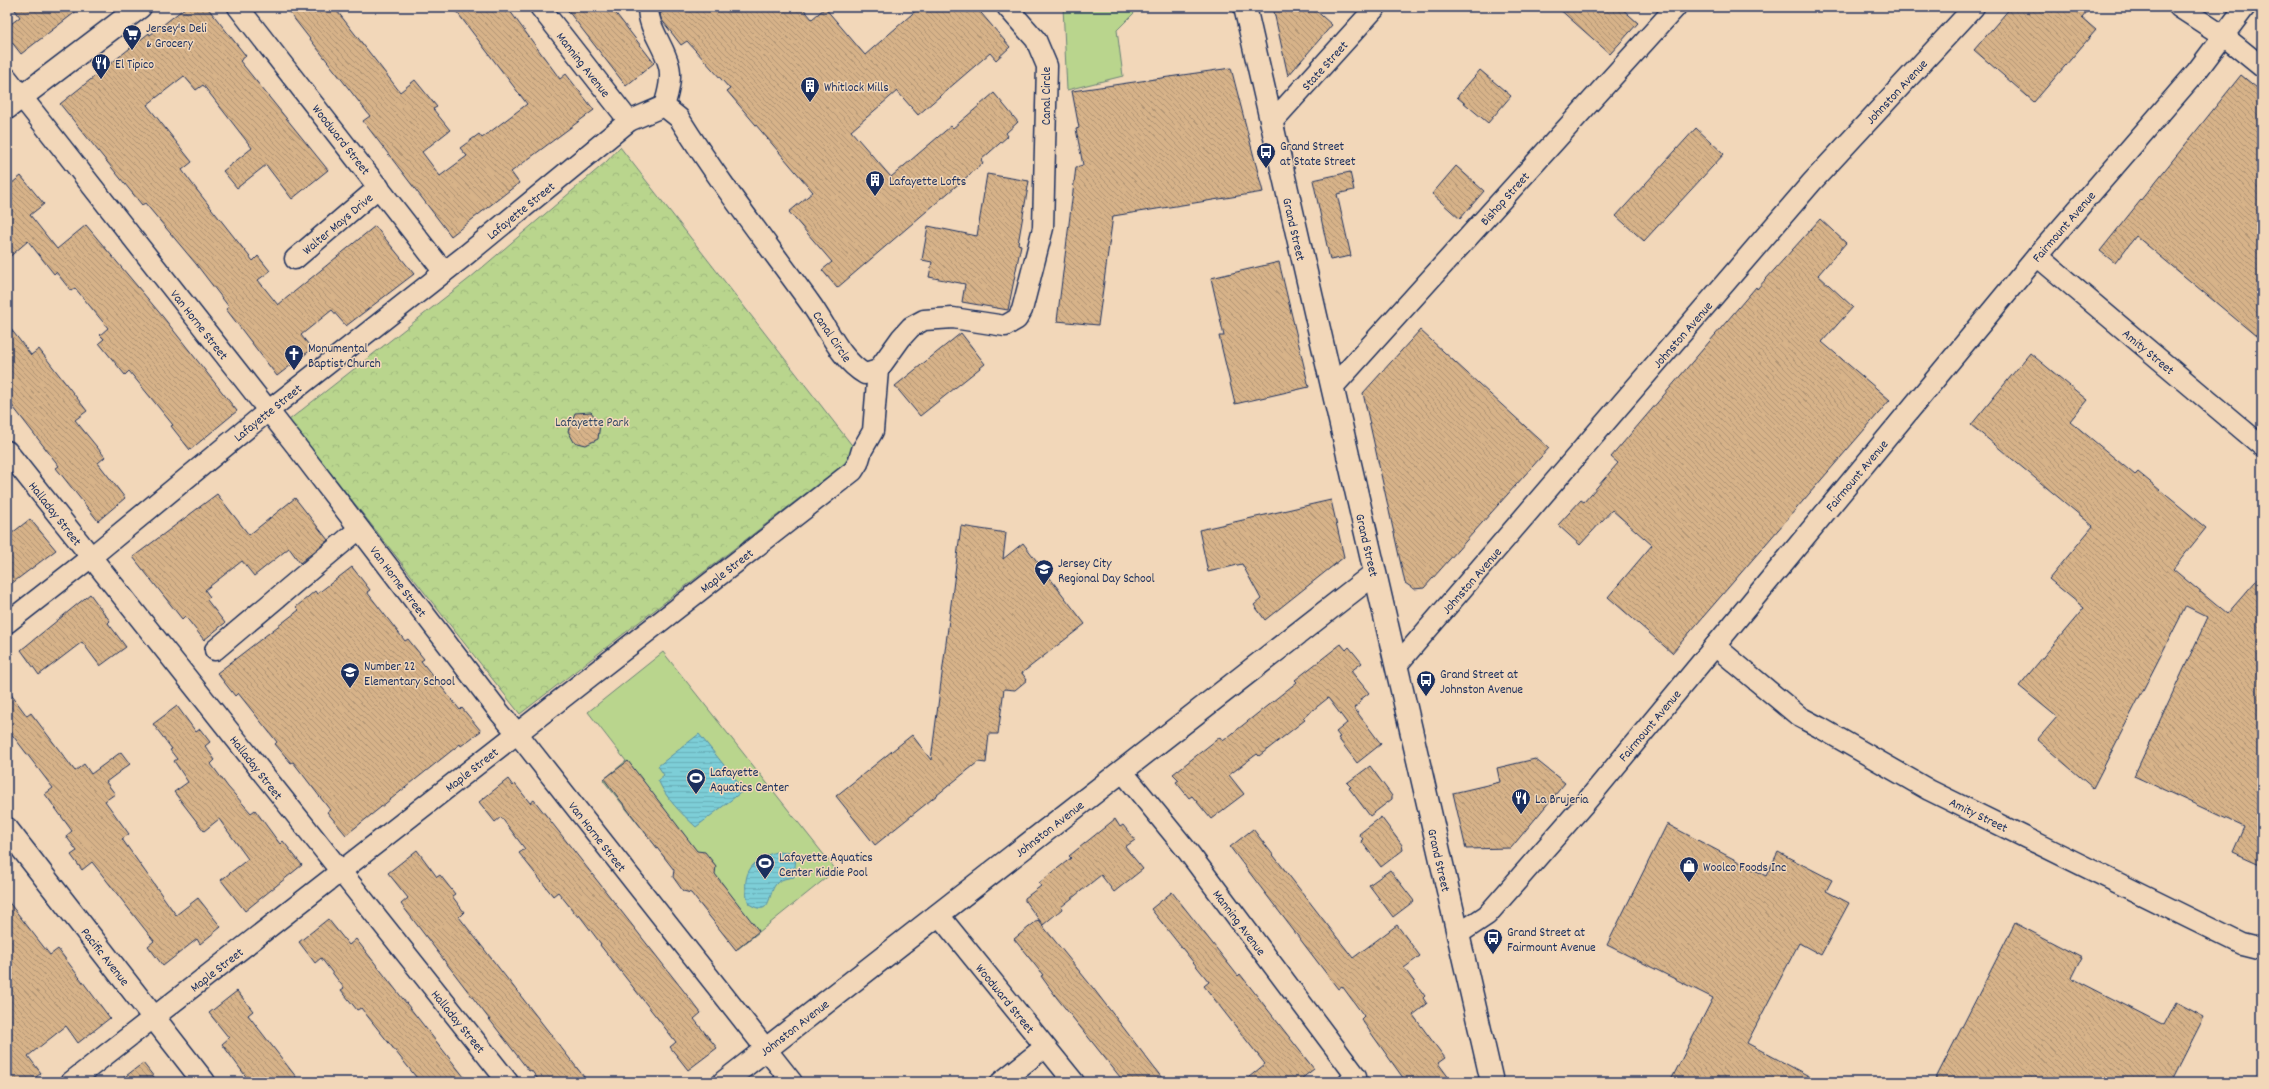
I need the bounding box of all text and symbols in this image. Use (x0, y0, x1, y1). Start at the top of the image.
place label: Jersey's Deli & Grocery (146, 20, 207, 54)
supermarket icon: Jersey's Deli & Grocery (121, 23, 143, 51)
street label: Manning Avenue (550, 29, 614, 102)
street label: State Street (1298, 37, 1354, 96)
restaurant icon: El Tipico (90, 52, 112, 80)
place label: El Tipico (115, 56, 154, 75)
street label: Johnston Avenue (1863, 56, 1933, 130)
street label: Canal Circle (1038, 67, 1057, 125)
building icon: Whitlock Mills (799, 75, 821, 103)
place label: Whitlock Mills (824, 79, 889, 98)
street label: Woodward Street (306, 101, 374, 180)
place label: Grand Street at State Street (1280, 138, 1356, 172)
bus stop icon: Grand Street at State Street (1255, 141, 1277, 169)
building icon: Lafayette Lofts (864, 169, 886, 197)
street label: Bishop Street (1477, 169, 1535, 231)
place label: Lafayette Lofts (889, 173, 966, 192)
street label: Lafayette Street (483, 178, 560, 245)
street label: Fairmount Avenue (2029, 188, 2101, 267)
street label: Walter Mays Drive (299, 189, 378, 260)
street label: Grand Street (1276, 196, 1309, 263)
street label: Van Horne Street (164, 286, 232, 365)
street label: Johnston Avenue (1649, 298, 1718, 373)
street label: Canal Circle (807, 308, 855, 367)
street label: Amity Street (2117, 325, 2178, 381)
place label: Monumental Baptist Church (308, 340, 381, 374)
church icon: Monumental Baptist Church (283, 343, 305, 371)
street label: Lafayette Street (230, 380, 307, 447)
park label: Lafayette Park (555, 414, 629, 433)
street label: Fairmount Avenue (1822, 436, 1894, 517)
street label: Halladay Street (23, 478, 85, 551)
street label: Grand Street (1349, 512, 1382, 579)
street label: Van Horne Street (364, 543, 430, 622)
street label: Johnston Avenue (1438, 544, 1507, 619)
street label: Maple Street (697, 545, 758, 599)
place label: Jersey City Regional Day School (1058, 555, 1155, 589)
school or university icon: Jersey City Regional Day School (1033, 558, 1055, 586)
place label: Number 22 Elementary School (364, 658, 455, 692)
school or university icon: Number 22 Elementary School (339, 661, 361, 689)
place label: Grand Street at Johnston Avenue (1440, 666, 1523, 700)
bus stop icon: Grand Street at Johnston Avenue (1415, 669, 1437, 697)
street label: Fairmount Avenue (1615, 686, 1687, 767)
street label: Halladay Street (224, 732, 286, 805)
street label: Maple Street (442, 744, 503, 798)
place label: Lafayette Aquatics Center (710, 764, 789, 798)
sports icon: Lafayette Aquatics Center (685, 767, 707, 795)
restaurant icon: La Brujeria (1510, 787, 1532, 815)
place label: La Brujeria (1535, 791, 1589, 810)
street label: Amity Street (1945, 794, 2011, 839)
street label: Johnston Avenue (1012, 797, 1089, 863)
street label: Van Horne Street (562, 798, 630, 877)
street label: Grand Street (1421, 827, 1454, 894)
place label: Lafayette Aquatics Center Kiddie Pool (779, 849, 873, 883)
sports icon: Lafayette Aquatics Center Kiddie Pool (754, 852, 776, 880)
shop icon: Woolco Foods Inc (1678, 855, 1700, 883)
place label: Woolco Foods Inc (1703, 859, 1786, 878)
street label: Manning Avenue (1207, 886, 1269, 961)
street label: Pacific Avenue (75, 924, 133, 991)
place label: Grand Street at Fairmount Avenue (1507, 924, 1596, 958)
bus stop icon: Grand Street at Fairmount Avenue (1482, 927, 1504, 955)
street label: Maple Street (187, 944, 248, 998)
street label: Woodward Street (970, 961, 1038, 1039)
street label: Halladay Street (425, 987, 489, 1059)
street label: Johnston Avenue (757, 996, 834, 1062)

